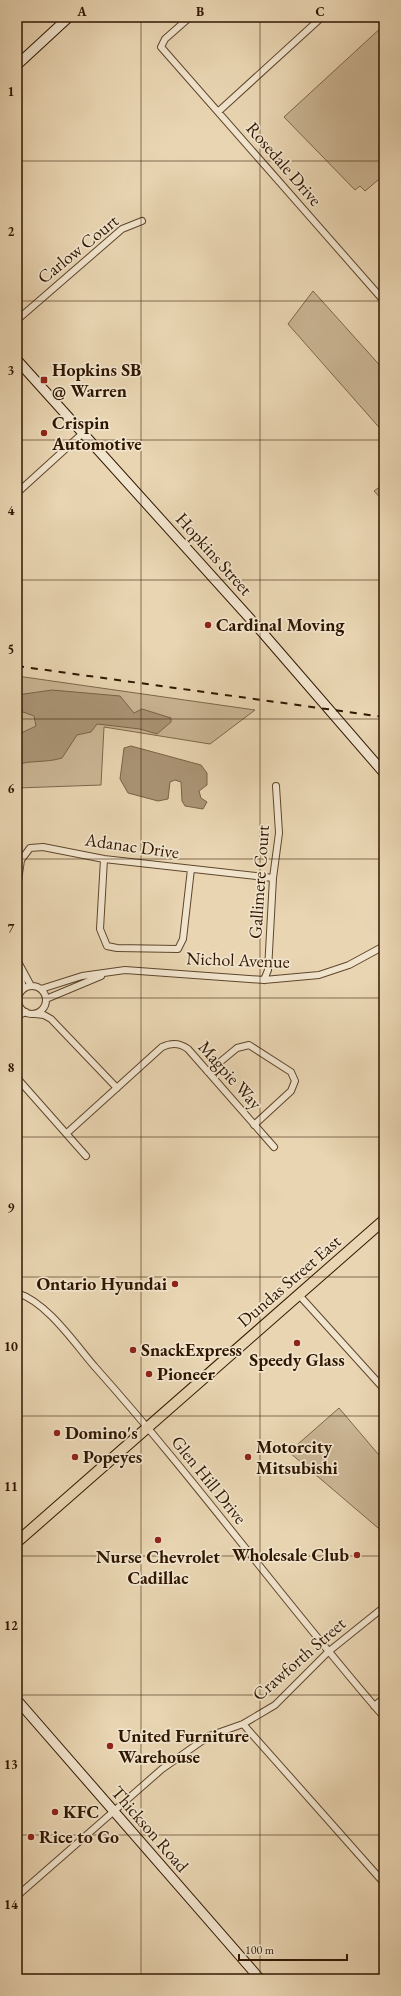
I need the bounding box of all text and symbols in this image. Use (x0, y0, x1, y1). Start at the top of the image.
text: A (76, 3, 87, 20)
text: B (196, 3, 204, 20)
text: C (315, 3, 325, 20)
text: 1 (8, 83, 15, 100)
street label: Rosedale Drive (242, 117, 327, 210)
street label: Carlow Court (32, 209, 123, 288)
text: 2 (8, 223, 15, 240)
place label: Hopkins SB @ Warren (52, 358, 141, 402)
text: 3 (8, 362, 15, 379)
marker: Hopkins SB @ Warren (39, 375, 49, 385)
place label: Crispin Automotive (51, 411, 142, 455)
marker: Crispin Automotive (39, 428, 49, 438)
text: 4 (8, 502, 15, 519)
street label: Hopkins Street (171, 507, 258, 600)
place label: Cardinal Moving (216, 613, 346, 636)
marker: Cardinal Moving (203, 620, 213, 630)
text: 5 (8, 641, 14, 658)
text: 6 (8, 780, 15, 797)
street label: Gallimere Court (243, 824, 274, 940)
street label: Adanac Drive (83, 827, 181, 863)
text: 7 (8, 920, 15, 937)
street label: Nichol Avenue (186, 946, 290, 973)
street label: Magpie Way (193, 1035, 267, 1114)
text: 8 (8, 1059, 15, 1076)
text: 9 (8, 1199, 15, 1216)
street label: Dundas Street East (232, 1229, 345, 1332)
place label: Ontario Hyundai (36, 1272, 168, 1295)
marker: Ontario Hyundai (170, 1279, 180, 1289)
text: 10 (4, 1338, 18, 1355)
place label: SnackExpress (141, 1338, 242, 1361)
marker: Speedy Glass (292, 1338, 302, 1348)
marker: SnackExpress (128, 1345, 138, 1355)
place label: Speedy Glass (249, 1348, 345, 1371)
place label: Pioneer (157, 1362, 215, 1385)
marker: Pioneer (144, 1369, 154, 1379)
place label: Domino's (65, 1421, 138, 1444)
marker: Domino's (52, 1428, 62, 1438)
street label: Glen Hill Drive (167, 1431, 252, 1529)
place label: Motorcity Mitsubishi (256, 1435, 339, 1479)
place label: Popeyes (83, 1445, 142, 1468)
marker: Popeyes (70, 1452, 80, 1462)
marker: Motorcity Mitsubishi (243, 1452, 253, 1462)
text: 11 (4, 1478, 18, 1495)
marker: Nurse Chevrolet Cadillac (153, 1535, 163, 1545)
place label: Wholesale Club (232, 1543, 349, 1566)
place label: Nurse Chevrolet Cadillac (96, 1545, 220, 1589)
marker: Wholesale Club (352, 1550, 362, 1560)
street label: Crawforth Street (247, 1612, 350, 1705)
text: 12 (4, 1617, 18, 1634)
place label: United Furniture Warehouse (118, 1724, 249, 1768)
marker: United Furniture Warehouse (105, 1741, 115, 1751)
text: 13 (4, 1756, 18, 1773)
street label: Thickson Road (107, 1781, 195, 1877)
place label: KFC (63, 1800, 99, 1823)
marker: KFC (50, 1807, 60, 1817)
place label: Rice to Go (39, 1825, 119, 1848)
marker: Rice to Go (26, 1832, 36, 1842)
text: 14 (4, 1896, 18, 1913)
scale bar (239, 1936, 347, 1962)
text: 100 m (245, 1942, 275, 1958)

